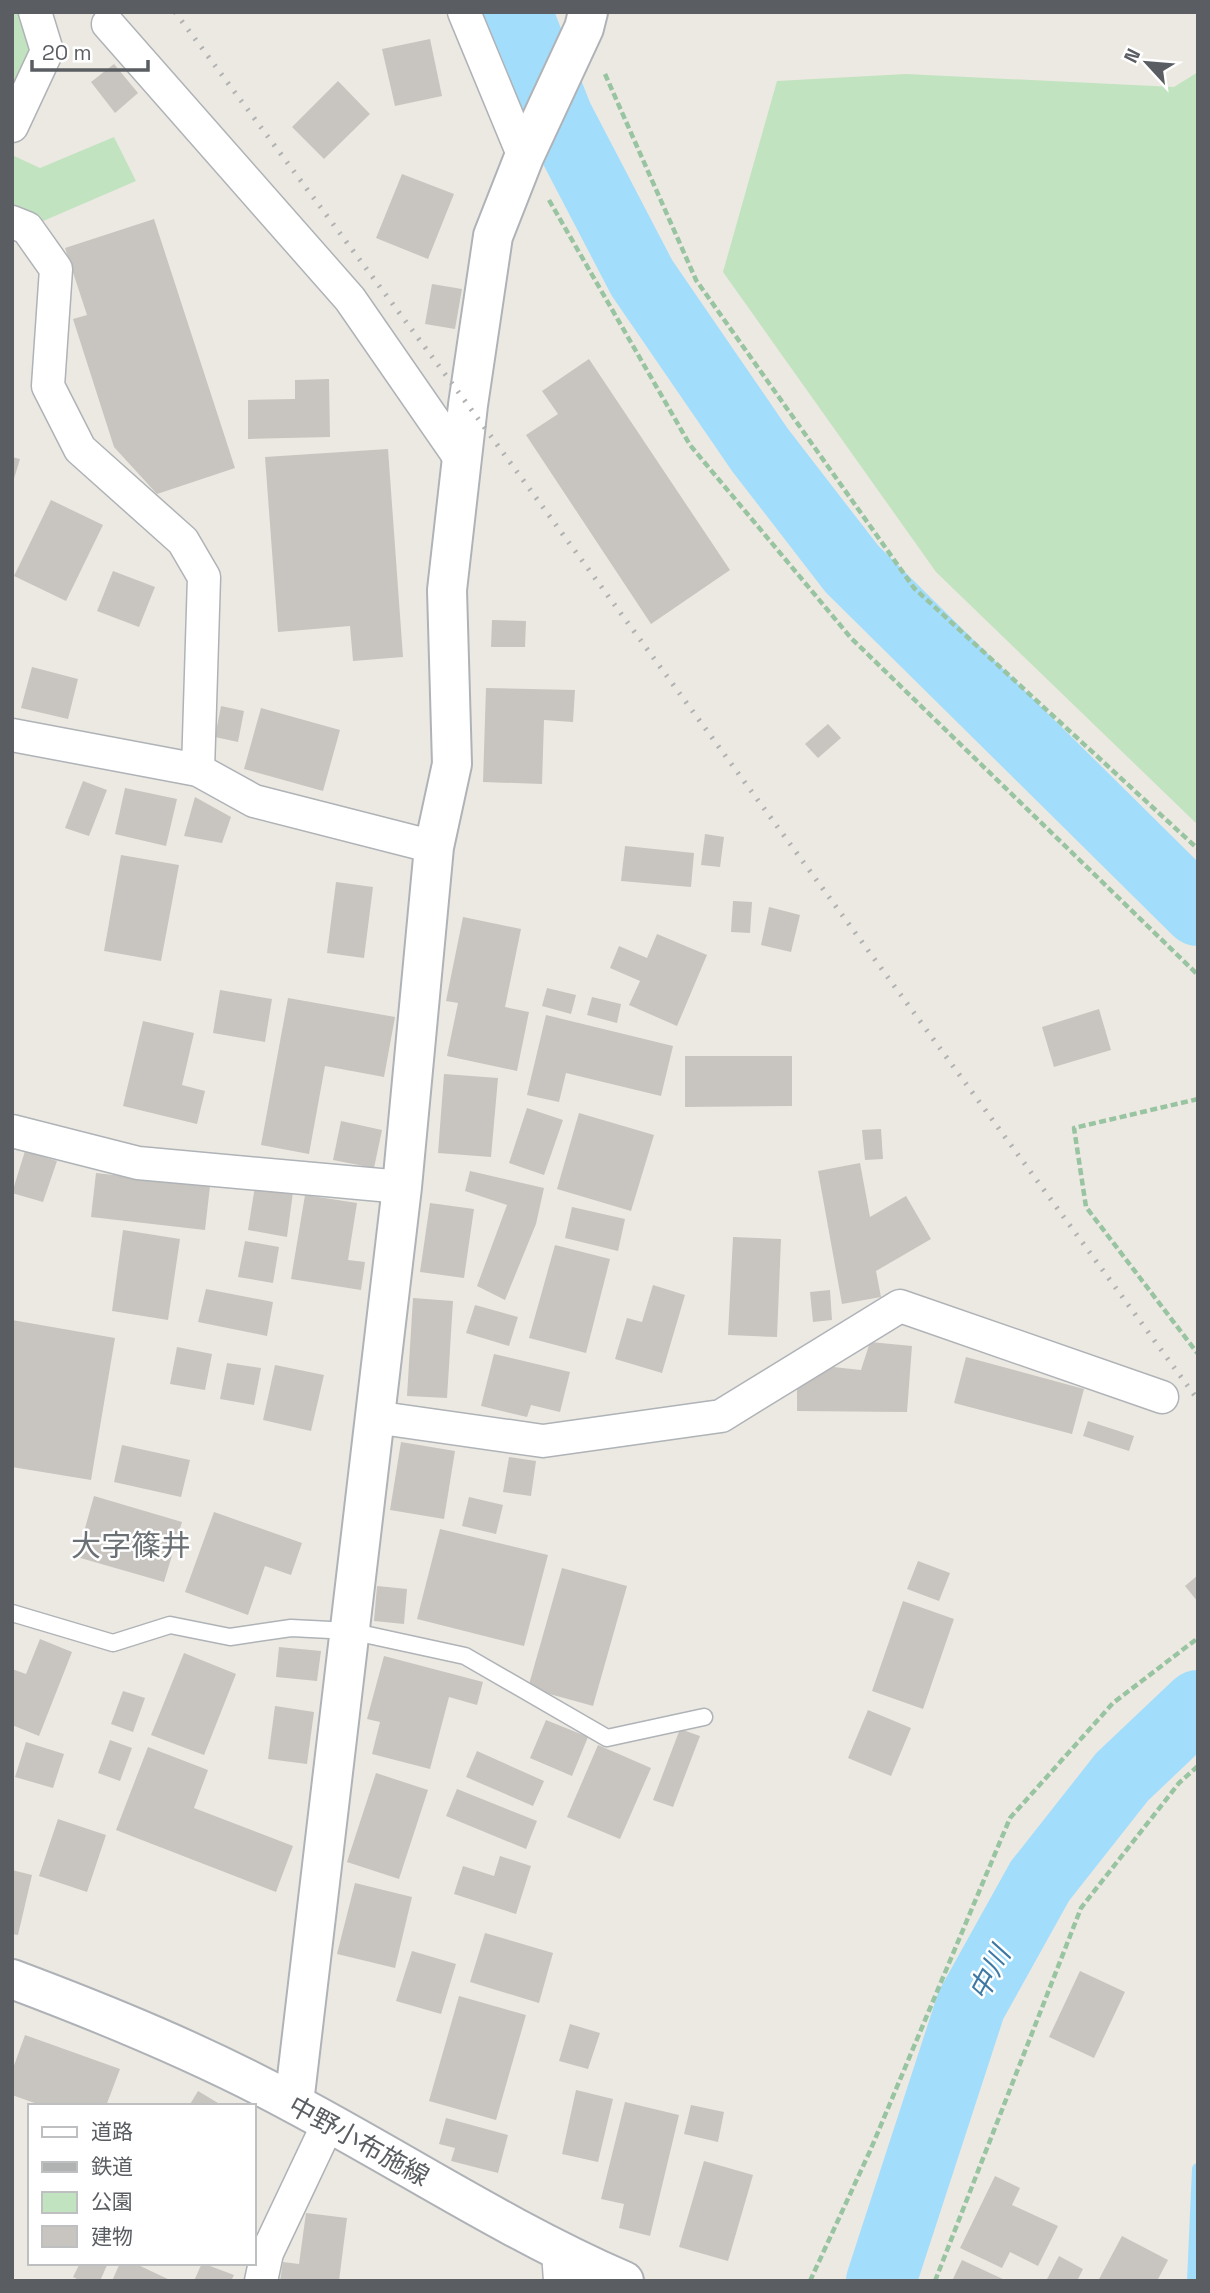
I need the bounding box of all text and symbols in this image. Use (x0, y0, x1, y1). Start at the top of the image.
scale bar (32, 28, 147, 72)
north arrow (1112, 28, 1182, 98)
text: 20 m (42, 39, 92, 66)
text: N (1118, 45, 1146, 67)
district label: 大字篠井 (71, 1526, 191, 1565)
water label: 中川 (960, 1937, 1019, 2006)
street label: 中野小布施線 (283, 2088, 435, 2194)
legend (28, 2104, 256, 2265)
text: 道路 (91, 2118, 133, 2145)
text: 鉄道 (91, 2153, 133, 2180)
text: 公園 (91, 2188, 133, 2215)
text: 建物 (91, 2223, 133, 2250)

